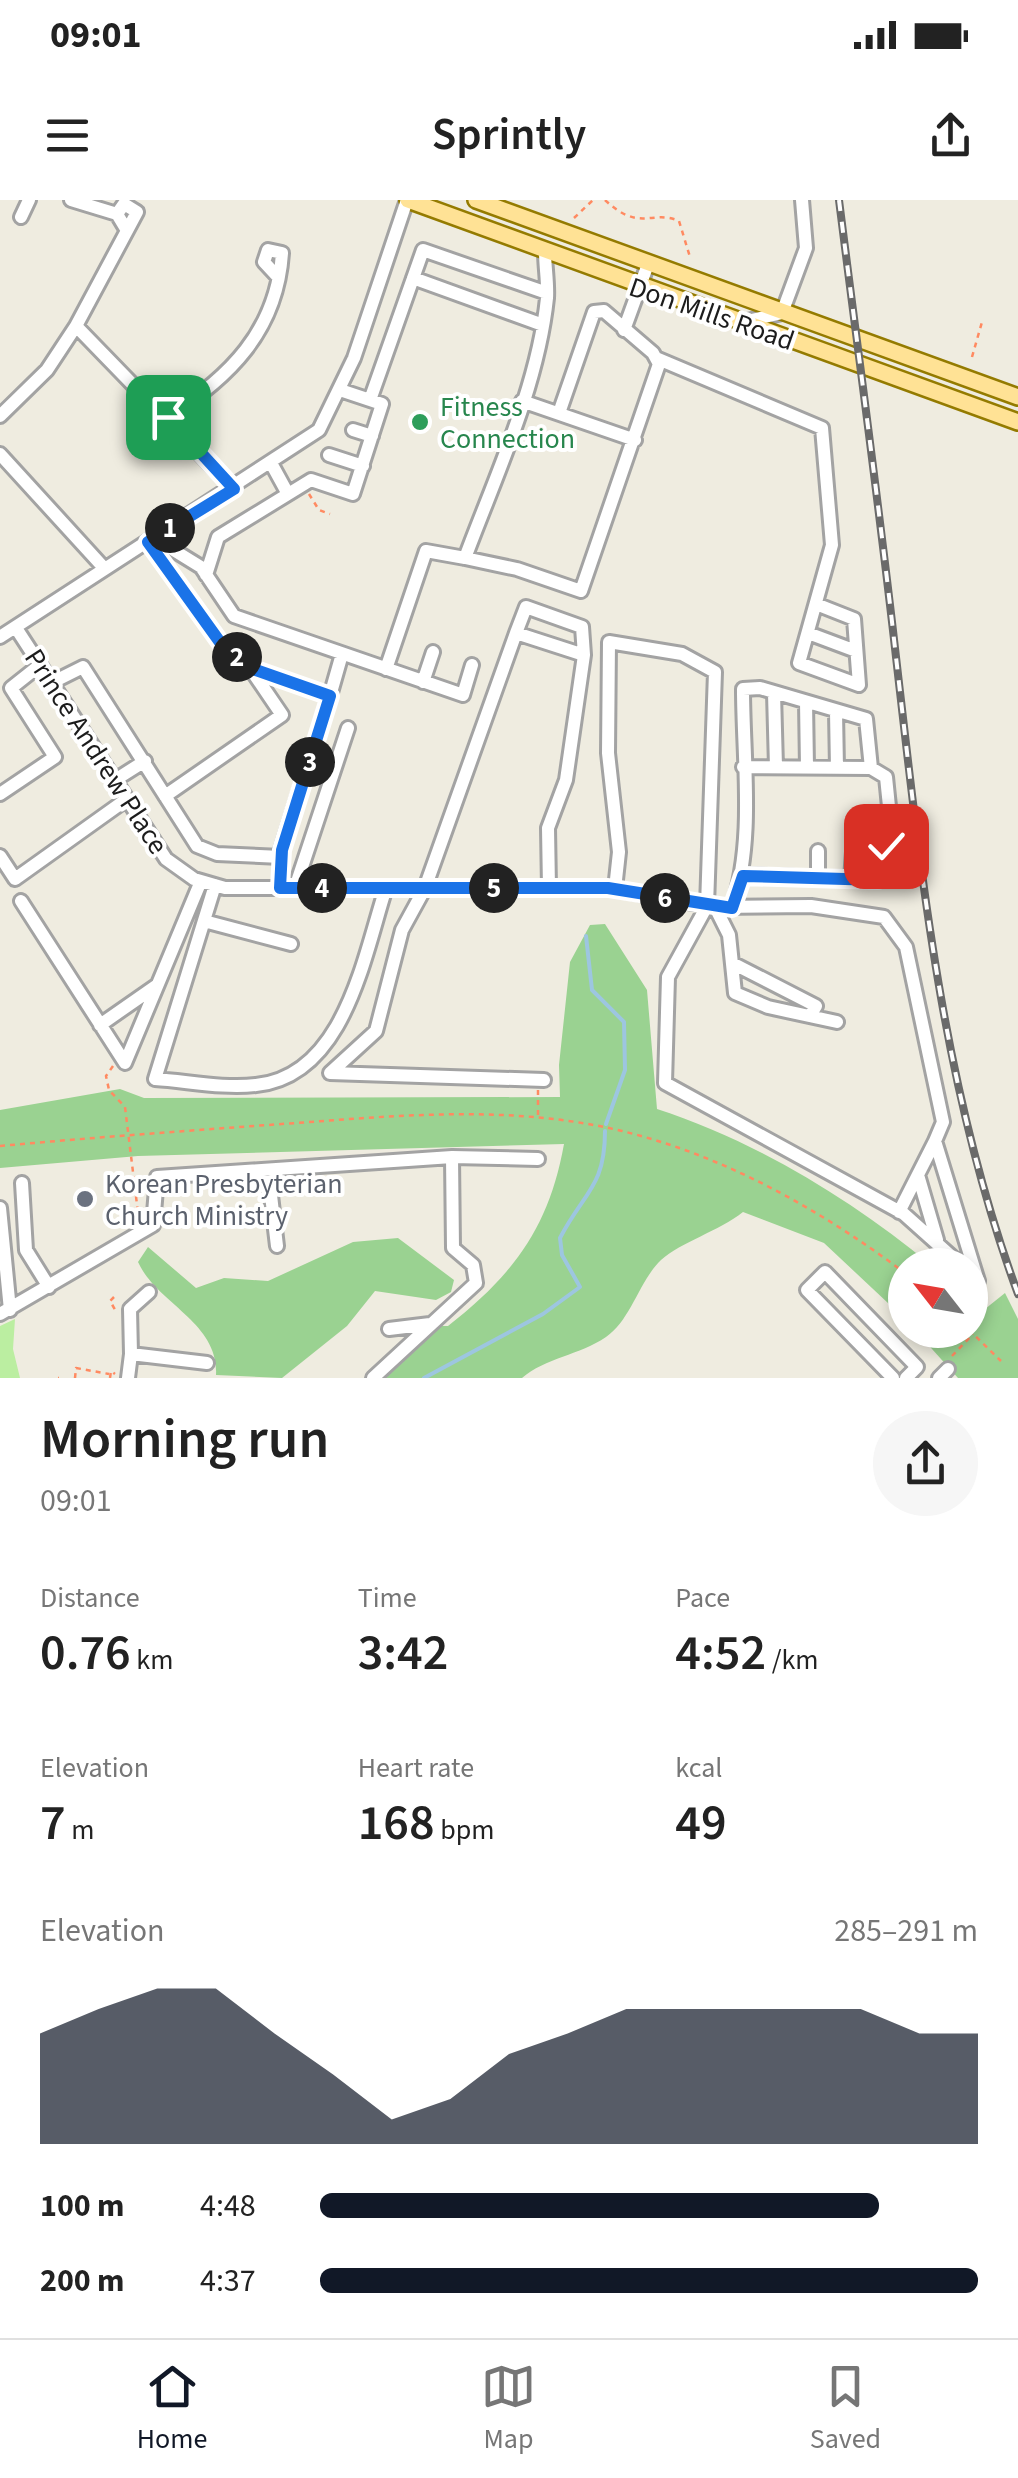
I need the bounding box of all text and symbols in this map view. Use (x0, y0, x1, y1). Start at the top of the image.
text: 09:01 (50, 8, 142, 62)
text: Sprintly (432, 103, 586, 167)
icon: menu (40, 108, 95, 163)
icon: share (923, 108, 978, 163)
street label: Don Mills Road (624, 267, 800, 361)
pin (126, 375, 211, 460)
place label: Fitness Connection (440, 387, 575, 459)
icon: arrive (141, 390, 196, 445)
marker: Fitness Connection (409, 411, 431, 433)
pin: 1 (145, 503, 195, 553)
text: 1 (163, 508, 177, 548)
pin: 2 (212, 632, 262, 682)
text: 2 (230, 637, 244, 677)
street label: Prince Andrew Place (15, 641, 178, 862)
pin: 3 (285, 737, 335, 787)
text: 3 (303, 742, 317, 782)
pin (844, 804, 929, 889)
icon: check (859, 819, 914, 874)
pin: 4 (297, 863, 347, 913)
pin: 5 (469, 863, 519, 913)
text: 4 (315, 868, 329, 908)
text: 5 (487, 868, 501, 908)
pin: 6 (640, 873, 690, 923)
text: 6 (658, 878, 672, 918)
place label: Korean Presbyterian Church Ministry (105, 1164, 343, 1236)
marker: Korean Presbyterian Church Ministry (74, 1188, 96, 1210)
north arrow (888, 1248, 988, 1348)
map controls (888, 1248, 988, 1348)
text: Morning run (40, 1401, 329, 1479)
button: share (873, 1411, 978, 1516)
text: 09:01 (40, 1478, 112, 1524)
text: Distance (40, 1578, 140, 1618)
text: Time (358, 1578, 417, 1618)
text: Pace (675, 1578, 730, 1618)
text: 0.76 (40, 1618, 131, 1689)
text: 3:42 (358, 1618, 448, 1689)
text: 4:52 (675, 1618, 766, 1689)
text: km (131, 1640, 173, 1680)
text: /km (766, 1640, 819, 1680)
text: Elevation (40, 1748, 149, 1788)
text: Heart rate (358, 1748, 474, 1788)
text: kcal (675, 1748, 722, 1788)
text: 7 (40, 1788, 66, 1859)
text: 168 (358, 1788, 435, 1859)
text: 49 (675, 1788, 727, 1859)
text: m (66, 1810, 94, 1850)
text: bpm (435, 1810, 494, 1850)
text: Elevation (40, 1908, 165, 1954)
text: 285–291 m (834, 1908, 978, 1954)
text: 100 m (40, 2183, 125, 2229)
text: 4:48 (200, 2183, 256, 2229)
text: 200 m (40, 2258, 125, 2304)
text: 4:37 (200, 2258, 256, 2304)
tab: Home (137, 2359, 207, 2459)
tab: Map (481, 2359, 536, 2459)
tab: Saved (810, 2359, 881, 2459)

